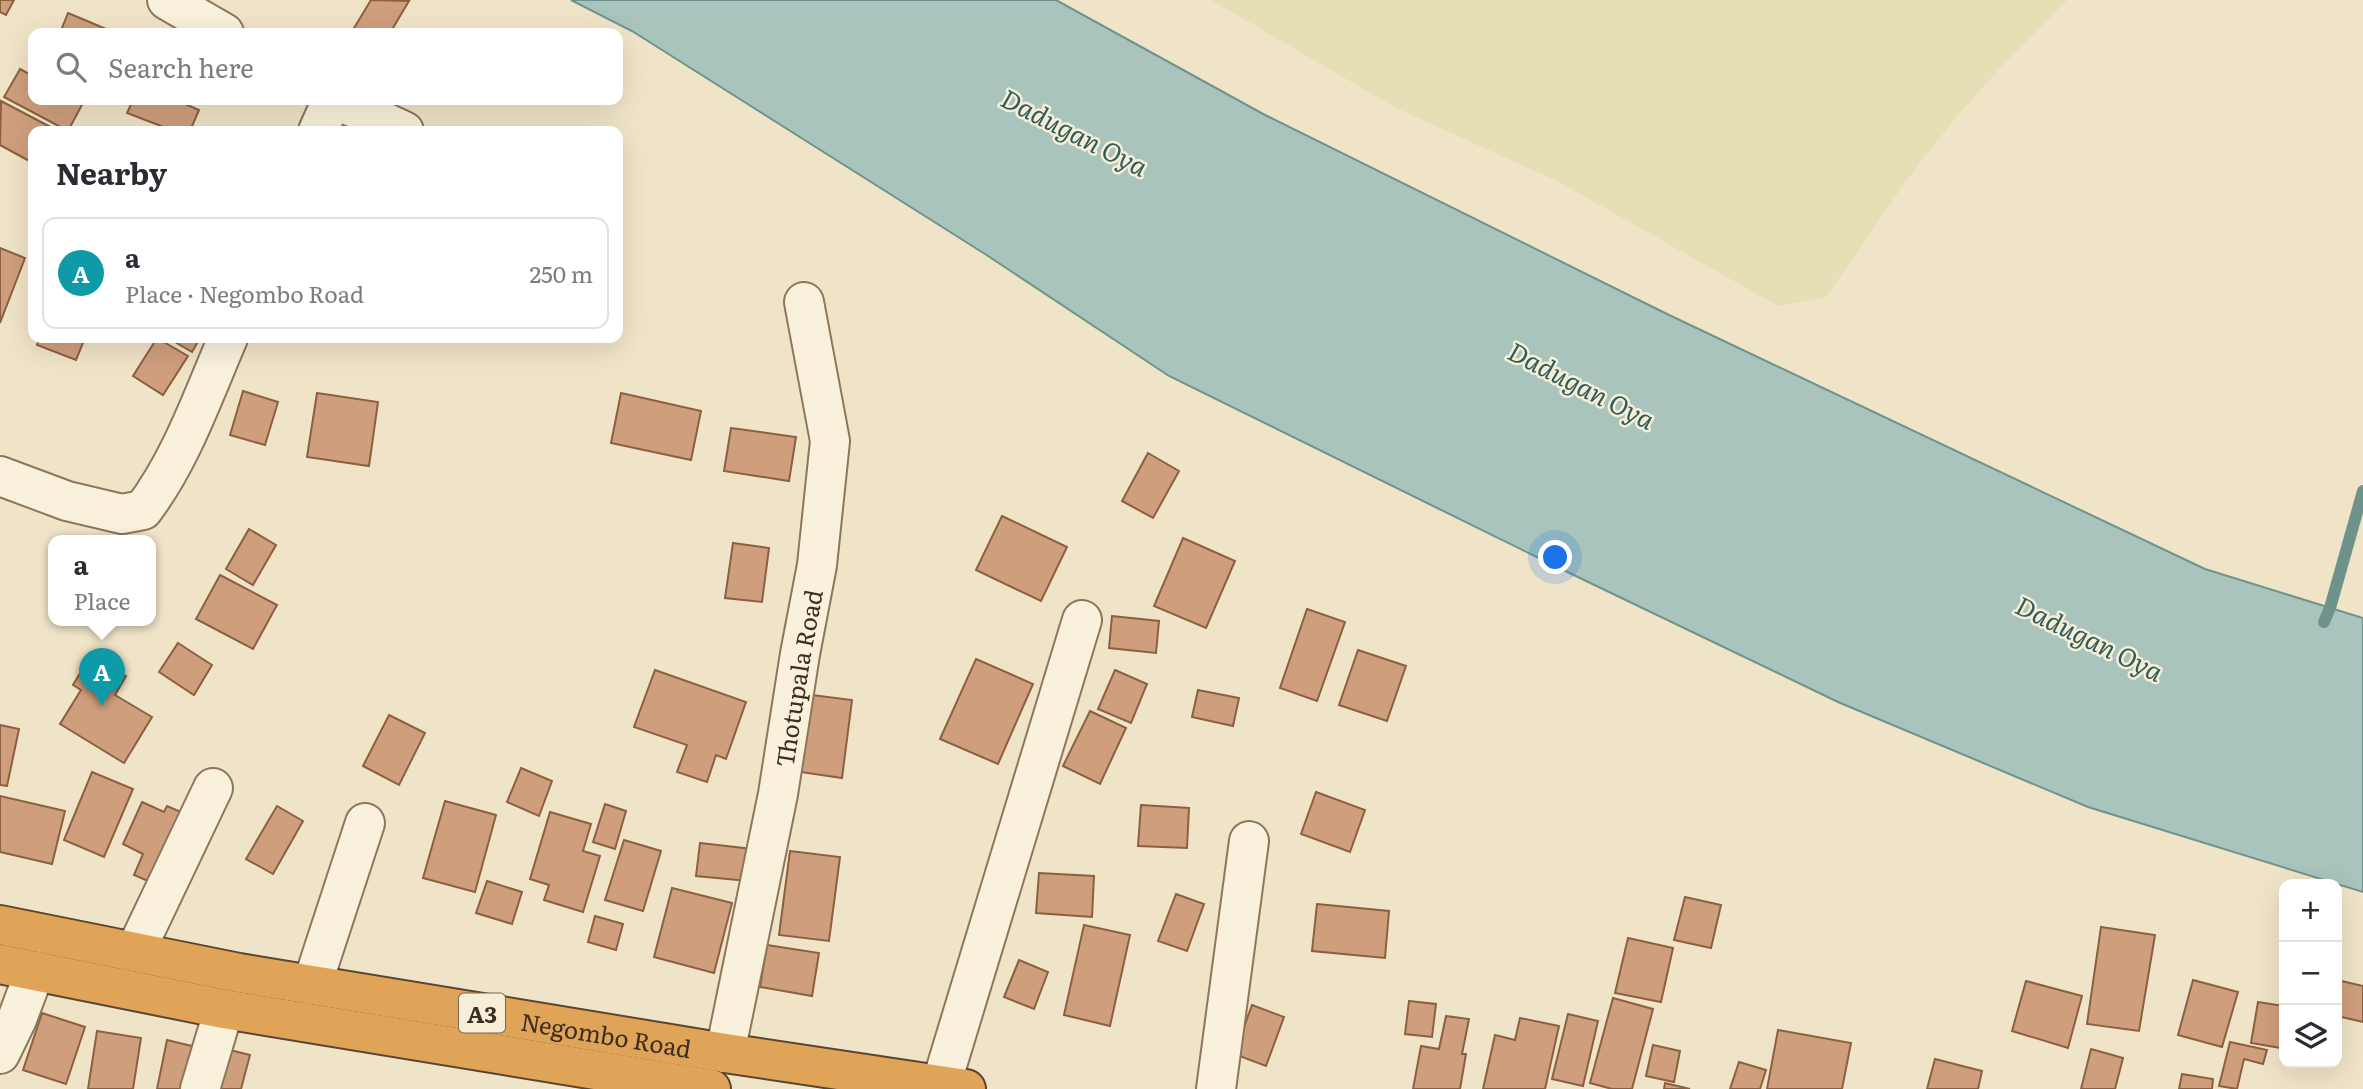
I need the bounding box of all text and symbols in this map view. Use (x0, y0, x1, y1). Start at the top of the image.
search box (28, 28, 623, 105)
text: Search here (108, 47, 254, 86)
icon: search (52, 48, 90, 86)
water label: Dadugan Oya (995, 77, 1155, 185)
text: Nearby (56, 150, 167, 194)
text: a (125, 237, 140, 276)
text: A (72, 256, 90, 290)
text: 250 m (529, 256, 593, 290)
text: Place · Negombo Road (125, 276, 364, 310)
water label: Dadugan Oya (1502, 330, 1662, 438)
popup (48, 535, 156, 626)
your location (1538, 540, 1572, 574)
text: a (73, 544, 88, 583)
text: Place (73, 583, 131, 617)
water label: Dadugan Oya (2009, 584, 2171, 690)
street label: Thotupala Road (765, 586, 830, 769)
pin: A (79, 648, 125, 706)
map controls (2279, 879, 2342, 1068)
button: + (2279, 879, 2342, 942)
button: − (2279, 942, 2342, 1005)
road number: A3 (459, 994, 505, 1032)
street label: Negombo Road (518, 1002, 694, 1065)
button: layers (2279, 1005, 2342, 1068)

